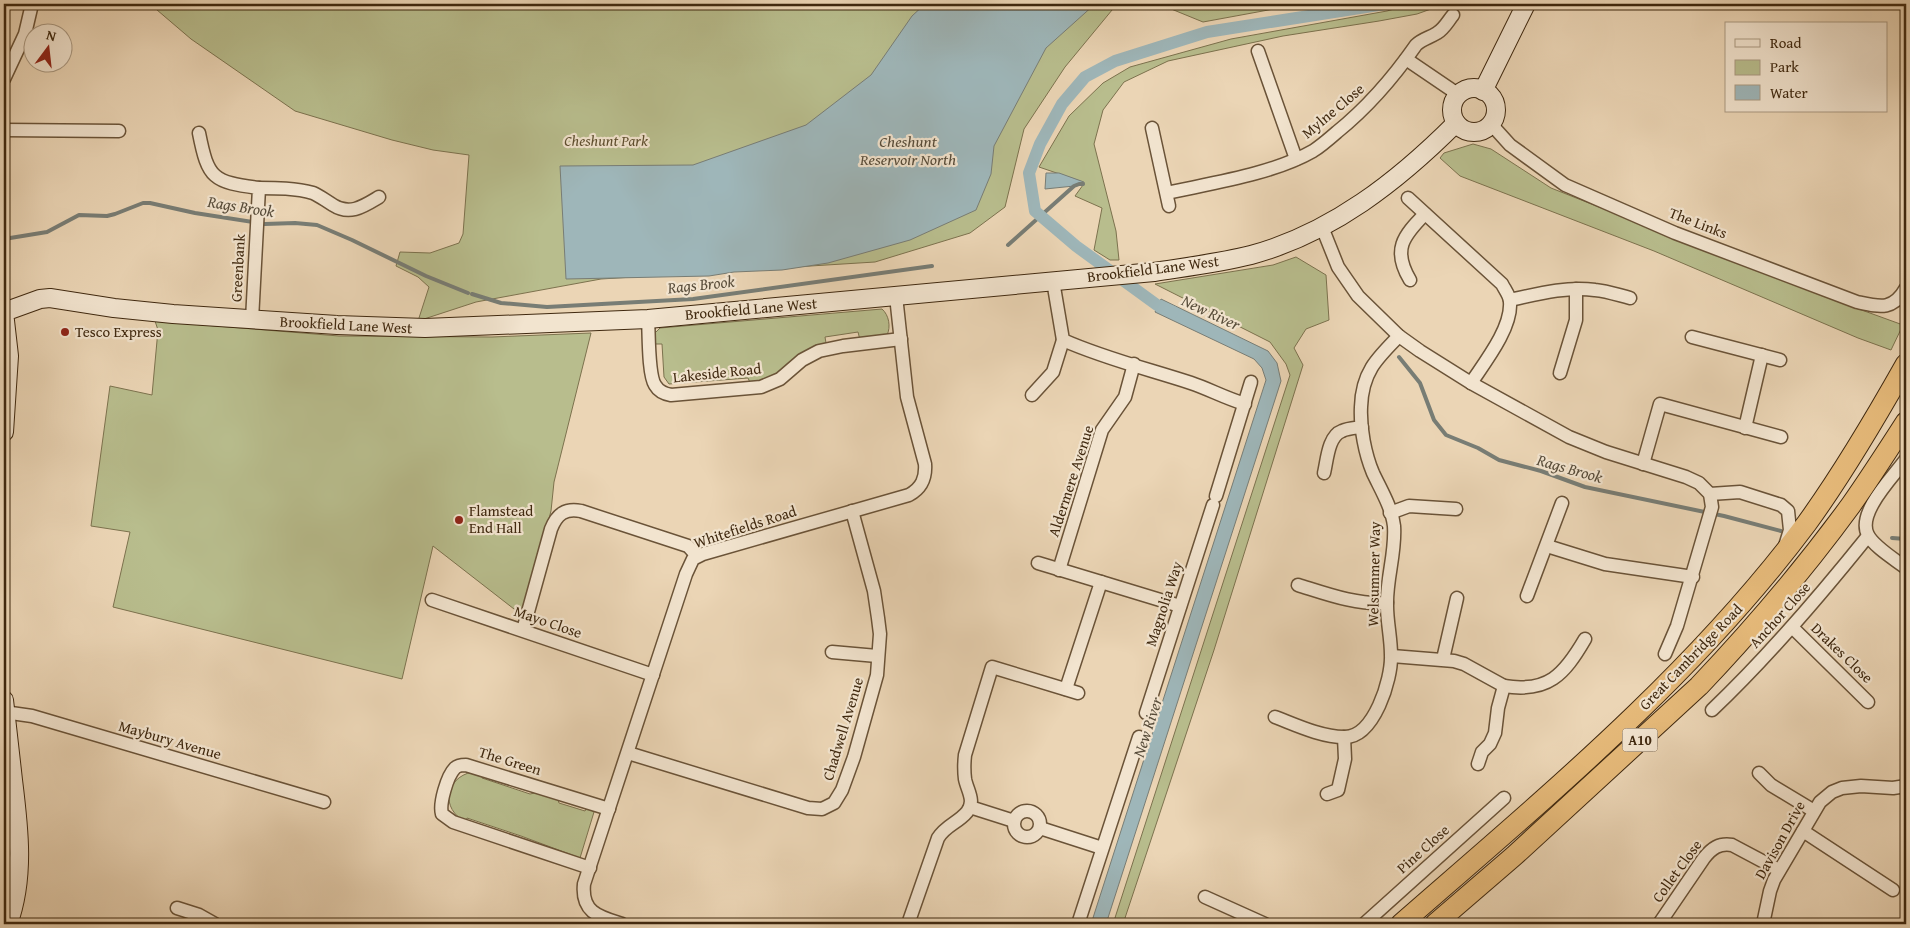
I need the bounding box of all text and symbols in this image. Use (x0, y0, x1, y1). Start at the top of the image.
north arrow (22, 22, 72, 72)
legend (1725, 22, 1888, 112)
text: N (44, 25, 59, 46)
text: Road (1770, 32, 1801, 53)
text: Park (1770, 56, 1799, 77)
street label: Mylne Close (1297, 78, 1368, 143)
text: Water (1770, 82, 1808, 103)
water label: Cheshunt Reservoir North (859, 129, 956, 171)
park label: Cheshunt Park (564, 130, 648, 151)
water label: Rags Brook (205, 189, 277, 223)
street label: The Links (1666, 202, 1730, 243)
street label: Greenbank (225, 233, 250, 303)
street label: Brookfield Lane West (1086, 250, 1221, 287)
water label: Rags Brook (665, 268, 736, 300)
water label: New River (1177, 288, 1245, 336)
street label: Brookfield Lane West (684, 292, 819, 325)
street label: Brookfield Lane West (279, 311, 413, 338)
place label: Tesco Express (75, 321, 162, 342)
marker: Tesco Express (59, 326, 71, 338)
street label: Lakeside Road (672, 357, 762, 388)
street label: Aldermere Avenue (1043, 422, 1098, 539)
water label: Rags Brook (1533, 447, 1606, 489)
place label: Flamstead End Hall (469, 500, 533, 538)
street label: Whitefields Road (691, 500, 799, 553)
marker: Flamstead End Hall (453, 514, 465, 526)
street label: Welsummer Way (1362, 521, 1385, 627)
street label: Magnolia Way (1140, 558, 1187, 649)
street label: Anchor Close (1744, 577, 1815, 652)
street label: Great Cambridge Road (1634, 599, 1747, 714)
street label: Mayo Close (511, 600, 585, 643)
street label: Drakes Close (1807, 618, 1878, 688)
street label: Chadwell Avenue (817, 675, 868, 783)
water label: New River (1126, 693, 1168, 761)
street label: Maybury Avenue (116, 715, 224, 764)
road number: A10 (1622, 728, 1658, 752)
street label: The Green (476, 741, 545, 780)
street label: Davison Drive (1749, 797, 1810, 883)
street label: Pine Close (1392, 819, 1453, 878)
street label: Collet Close (1647, 835, 1707, 906)

